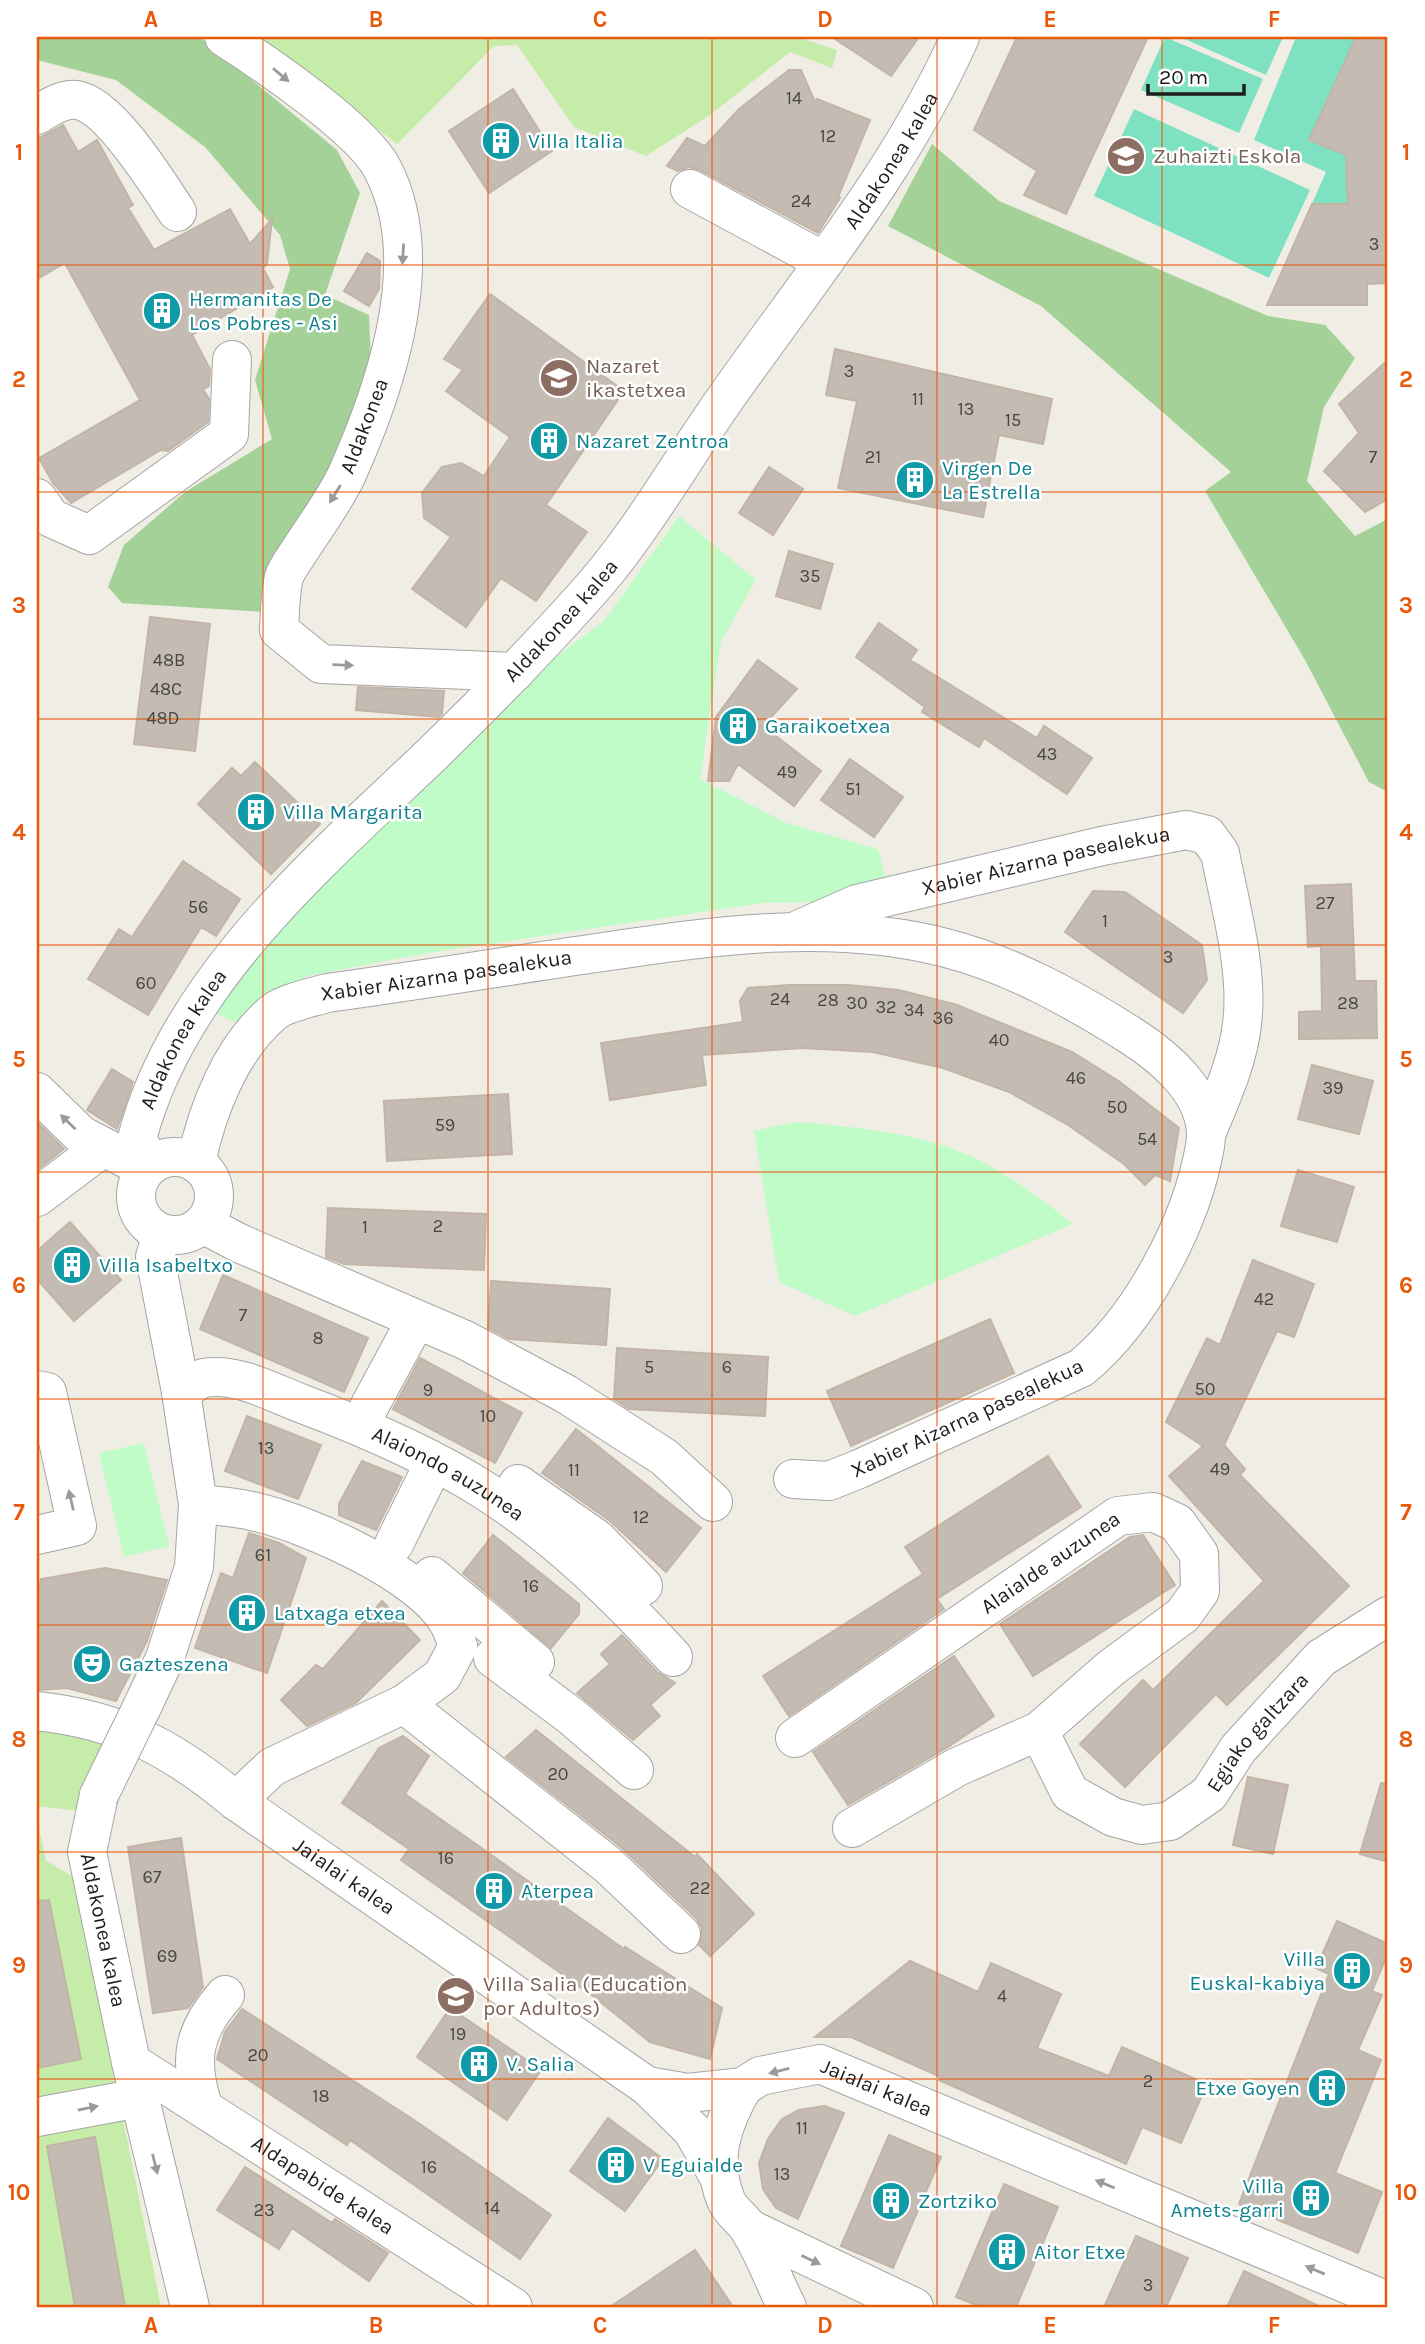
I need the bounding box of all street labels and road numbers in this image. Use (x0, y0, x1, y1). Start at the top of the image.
street label: Aldakonea kalea (839, 88, 943, 234)
street label: Aldakonea (335, 375, 393, 477)
street label: Aldakonea kalea (499, 555, 623, 687)
street label: Xabier Aizarna pasealekua (919, 821, 1172, 900)
street label: Xabier Aizarna pasealekua (319, 945, 573, 1006)
street label: Aldakonea kalea (135, 964, 232, 1113)
street label: Xabier Aizarna pasealekua (847, 1354, 1087, 1482)
street label: Alaiondo auzunea (368, 1421, 529, 1526)
street label: Alaialde auzunea (976, 1506, 1125, 1619)
street label: Egiako galtzara (1201, 1668, 1314, 1796)
street label: Jaialai kalea (289, 1833, 400, 1920)
street label: Aldakonea kalea (76, 1851, 131, 2009)
street label: Jaialai kalea (817, 2054, 936, 2122)
street label: Aldapabide kalea (247, 2131, 399, 2240)

